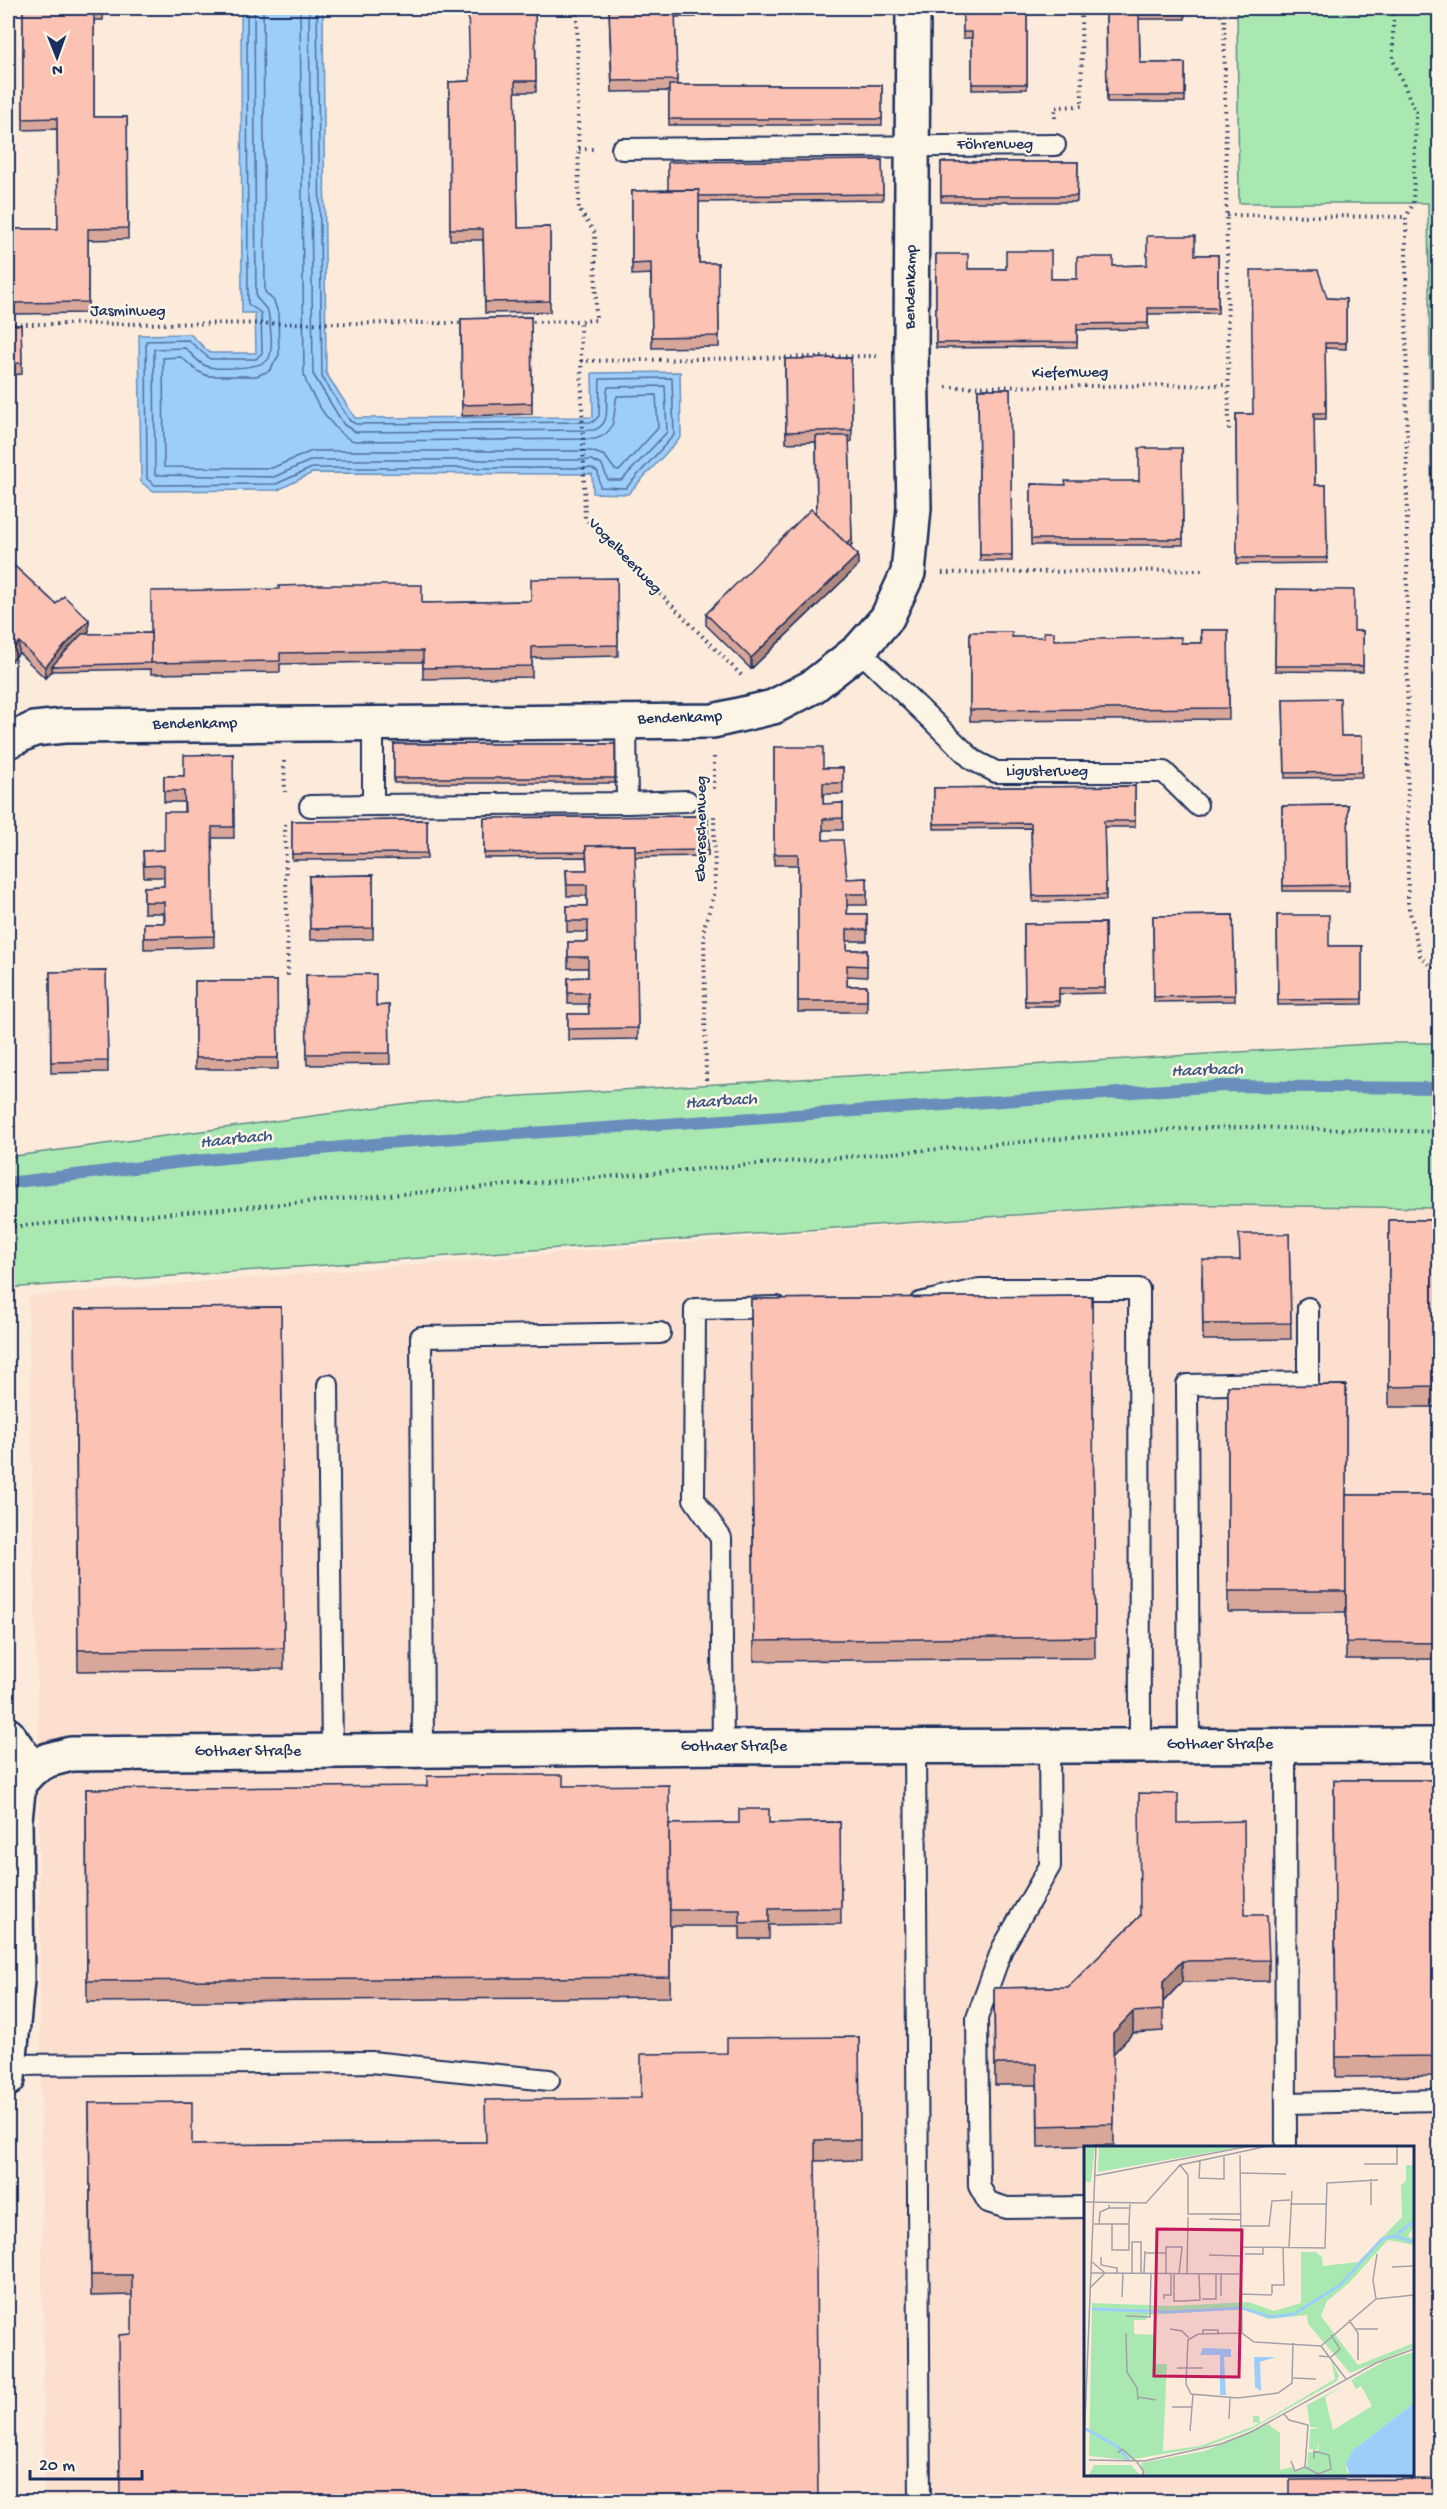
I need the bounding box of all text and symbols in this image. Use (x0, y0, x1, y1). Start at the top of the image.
north arrow (27, 27, 87, 87)
text: N (51, 59, 63, 78)
street label: Föhrenweg (956, 136, 1033, 155)
street label: Bendenkamp (902, 244, 922, 330)
street label: Jasminweg (90, 303, 166, 322)
street label: Kiefernweg (1031, 364, 1109, 384)
street label: Vogelbeerweg (582, 514, 665, 599)
street label: Bendenkamp (636, 708, 723, 730)
street label: Bendenkamp (152, 715, 238, 735)
street label: Ligusterweg (1006, 763, 1088, 782)
street label: Ebereschenweg (693, 776, 712, 882)
water label: Haarbach (1171, 1059, 1244, 1083)
water label: Haarbach (684, 1089, 758, 1115)
water label: Haarbach (199, 1126, 273, 1154)
street label: Gothaer Straße (1167, 1736, 1274, 1755)
street label: Gothaer Straße (681, 1738, 788, 1757)
street label: Gothaer Straße (195, 1743, 302, 1762)
inset map (1084, 2146, 1414, 2476)
scale bar (30, 2443, 142, 2481)
text: 20 m (39, 2456, 75, 2477)

